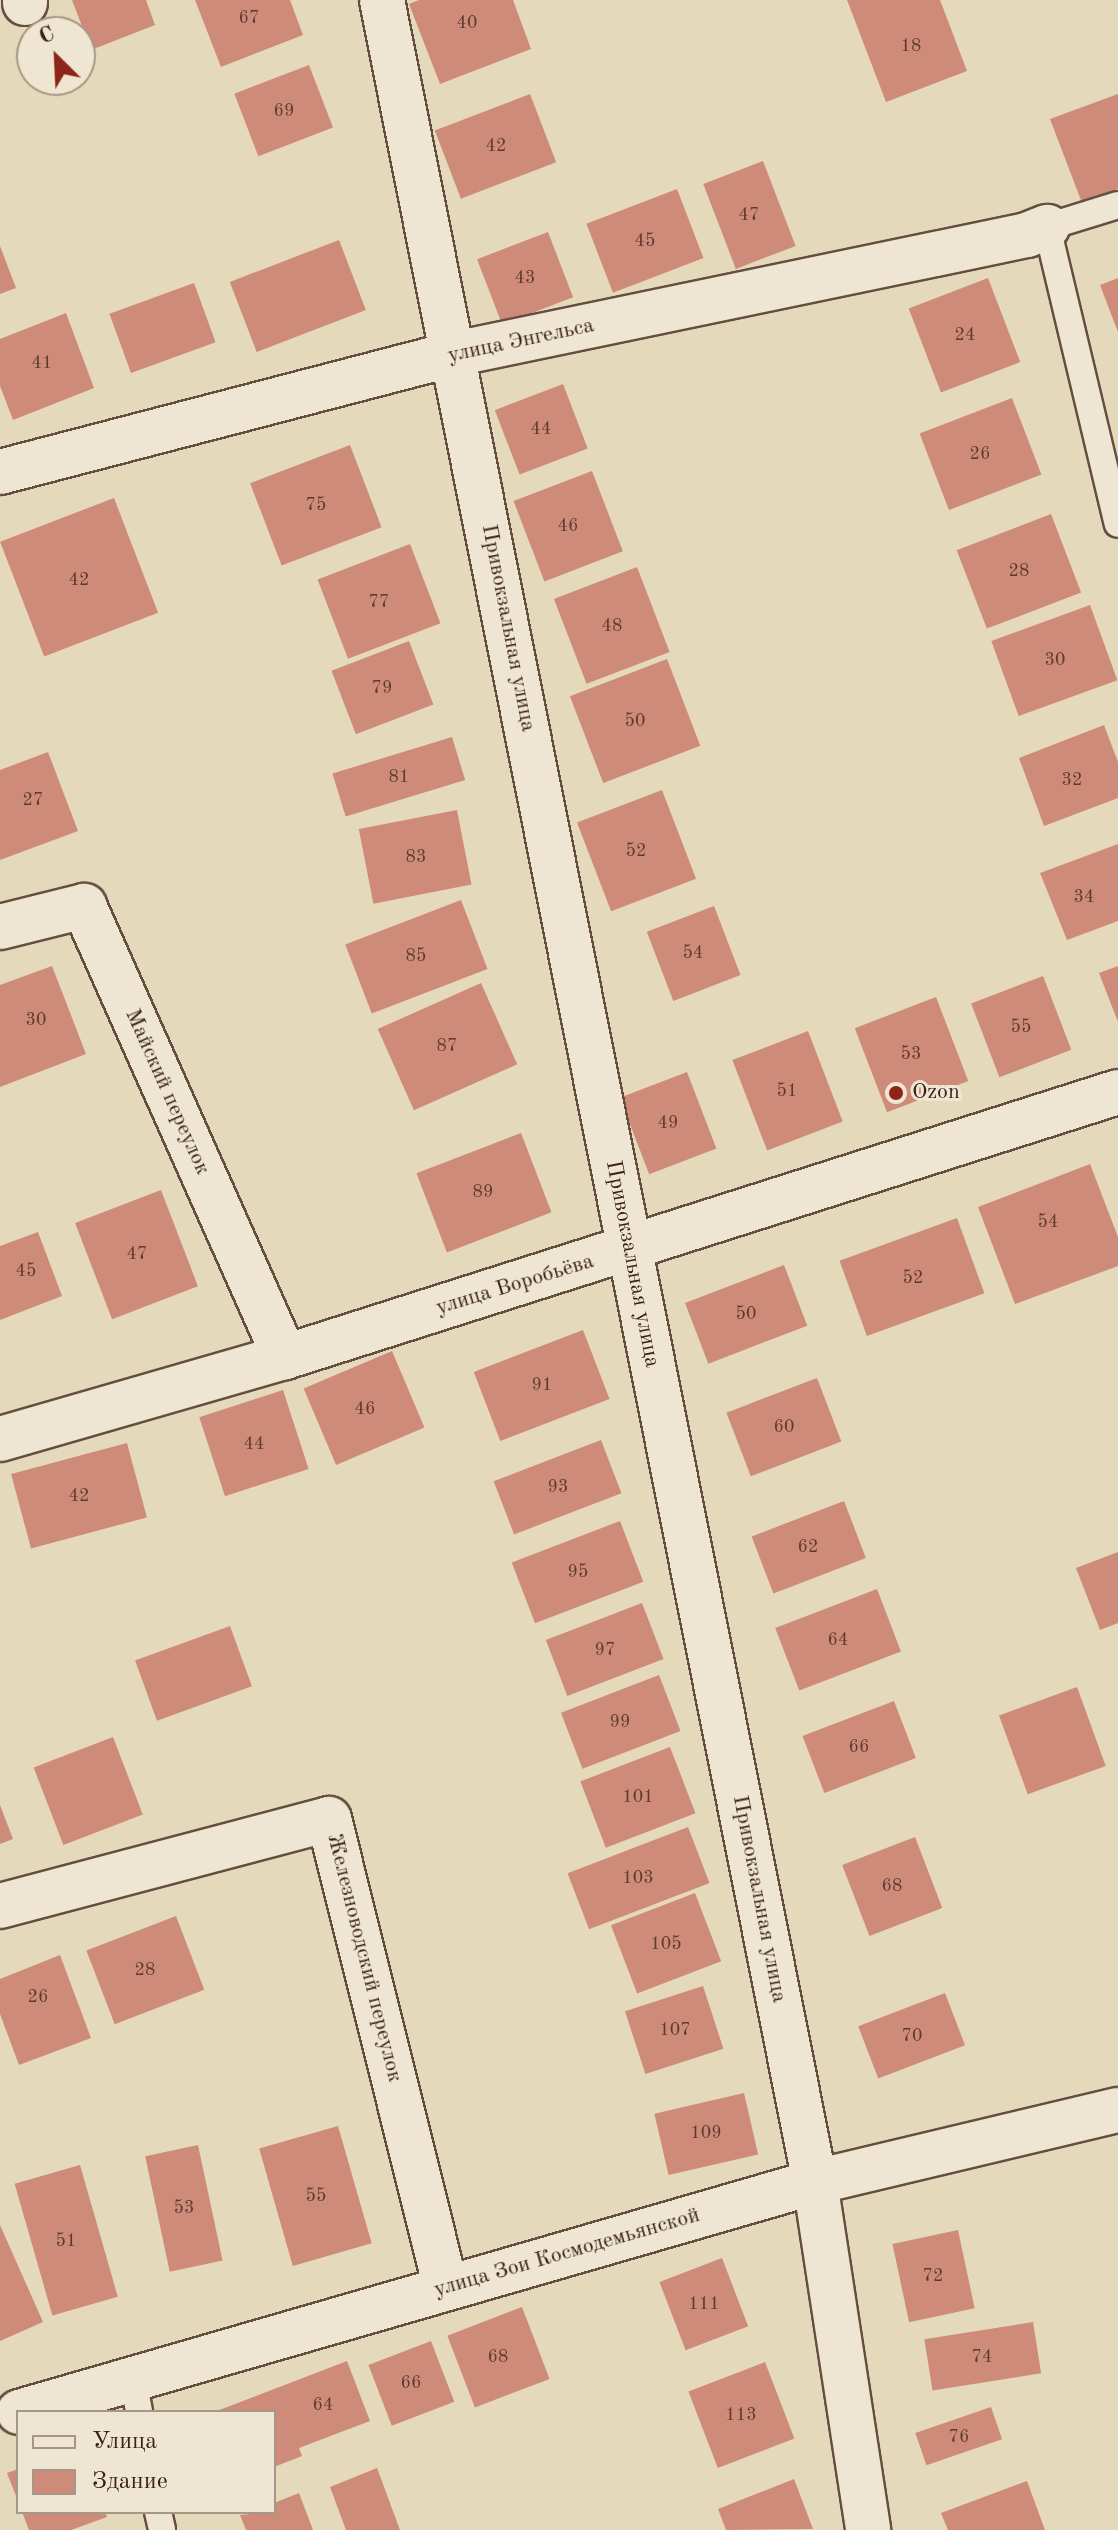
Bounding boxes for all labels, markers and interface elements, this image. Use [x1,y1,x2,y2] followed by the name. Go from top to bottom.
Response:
[239,7,259,29] house number: 67
[457,12,477,34] house number: 40
[16,16,96,96] north arrow
[36,23,58,49] text: С
[901,35,921,57] house number: 18
[274,100,294,122] house number: 69
[486,135,506,157] house number: 42
[739,204,759,226] house number: 47
[635,230,655,252] house number: 45
[515,267,535,289] house number: 43
[445,313,597,369] street label: улица Энгельса
[955,324,975,346] house number: 24
[32,352,52,374] house number: 41
[531,418,551,440] house number: 44
[970,443,990,465] house number: 26
[306,494,326,516] house number: 75
[558,515,578,537] house number: 46
[475,522,541,734] street label: Привокзальная улица
[1009,560,1029,582] house number: 28
[69,569,89,591] house number: 42
[369,591,389,613] house number: 77
[602,615,622,637] house number: 48
[1045,649,1065,671] house number: 30
[372,677,392,699] house number: 79
[625,710,645,732] house number: 50
[389,766,409,788] house number: 81
[1062,769,1082,791] house number: 32
[23,789,43,811] house number: 27
[626,840,646,862] house number: 52
[406,846,426,868] house number: 83
[1074,886,1094,908] house number: 34
[683,942,703,964] house number: 54
[406,945,426,967] house number: 85
[119,1005,215,1179] street label: Майский переулок
[26,1009,46,1031] house number: 30
[1011,1016,1031,1038] house number: 55
[437,1035,457,1057] house number: 87
[901,1043,921,1065] house number: 53
[777,1080,797,1102] house number: 51
[912,1080,960,1106] place label: Ozon
[887,1084,905,1102] marker: Ozon
[658,1112,678,1134] house number: 49
[599,1158,665,1370] street label: Привокзальная улица
[473,1181,493,1203] house number: 89
[1038,1211,1058,1233] house number: 54
[127,1243,147,1265] house number: 47
[433,1248,597,1322] street label: улица Воробьёва
[16,1260,36,1282] house number: 45
[903,1267,923,1289] house number: 52
[736,1303,756,1325] house number: 50
[532,1374,552,1396] house number: 91
[355,1398,375,1420] house number: 46
[774,1416,794,1438] house number: 60
[244,1433,264,1455] house number: 44
[548,1476,568,1498] house number: 93
[69,1485,89,1507] house number: 42
[798,1536,818,1558] house number: 62
[568,1561,588,1583] house number: 95
[828,1629,848,1651] house number: 64
[595,1639,615,1661] house number: 97
[610,1711,630,1733] house number: 99
[849,1736,869,1758] house number: 66
[622,1786,654,1808] house number: 101
[726,1793,792,2005] street label: Привокзальная улица
[320,1831,408,2085] street label: Железноводский переулок
[622,1867,654,1889] house number: 103
[882,1875,902,1897] house number: 68
[650,1933,682,1955] house number: 105
[135,1959,155,1981] house number: 28
[28,1986,48,2008] house number: 26
[659,2019,691,2041] house number: 107
[902,2025,922,2047] house number: 70
[690,2122,722,2144] house number: 109
[306,2185,326,2207] house number: 55
[174,2197,194,2219] house number: 53
[431,2202,703,2304] street label: улица Зои Космодемьянской
[56,2230,76,2252] house number: 51
[923,2265,943,2287] house number: 72
[688,2293,720,2315] house number: 111
[488,2346,508,2368] house number: 68
[972,2346,992,2368] house number: 74
[401,2372,421,2394] house number: 66
[313,2394,333,2416] house number: 64
[725,2404,757,2426] house number: 113
[16,2410,276,2514] legend
[949,2426,969,2448] house number: 76
[92,2430,157,2454] text: Улица
[92,2470,168,2494] text: Здание

